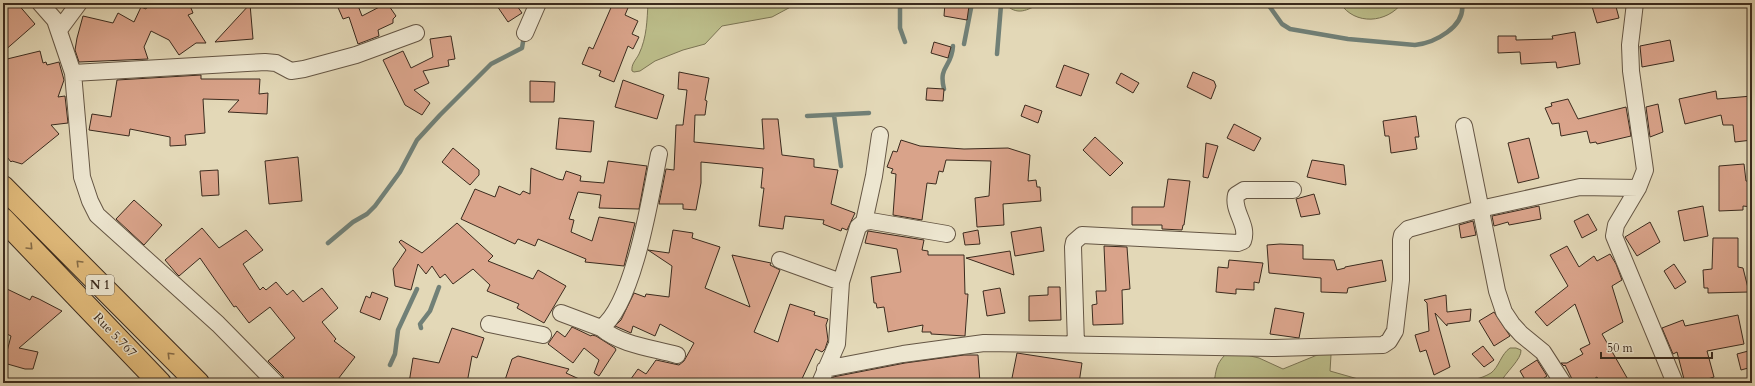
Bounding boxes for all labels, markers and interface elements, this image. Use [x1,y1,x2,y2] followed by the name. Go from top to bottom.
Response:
[25,242,33,250] one-way arrow
[76,260,84,268] one-way arrow
[86,275,114,295] road number: N 1
[89,309,141,361] street label: Rue 5.767
[1601,334,1712,360] scale bar
[1607,340,1634,356] text: 50 m
[167,352,175,360] one-way arrow

